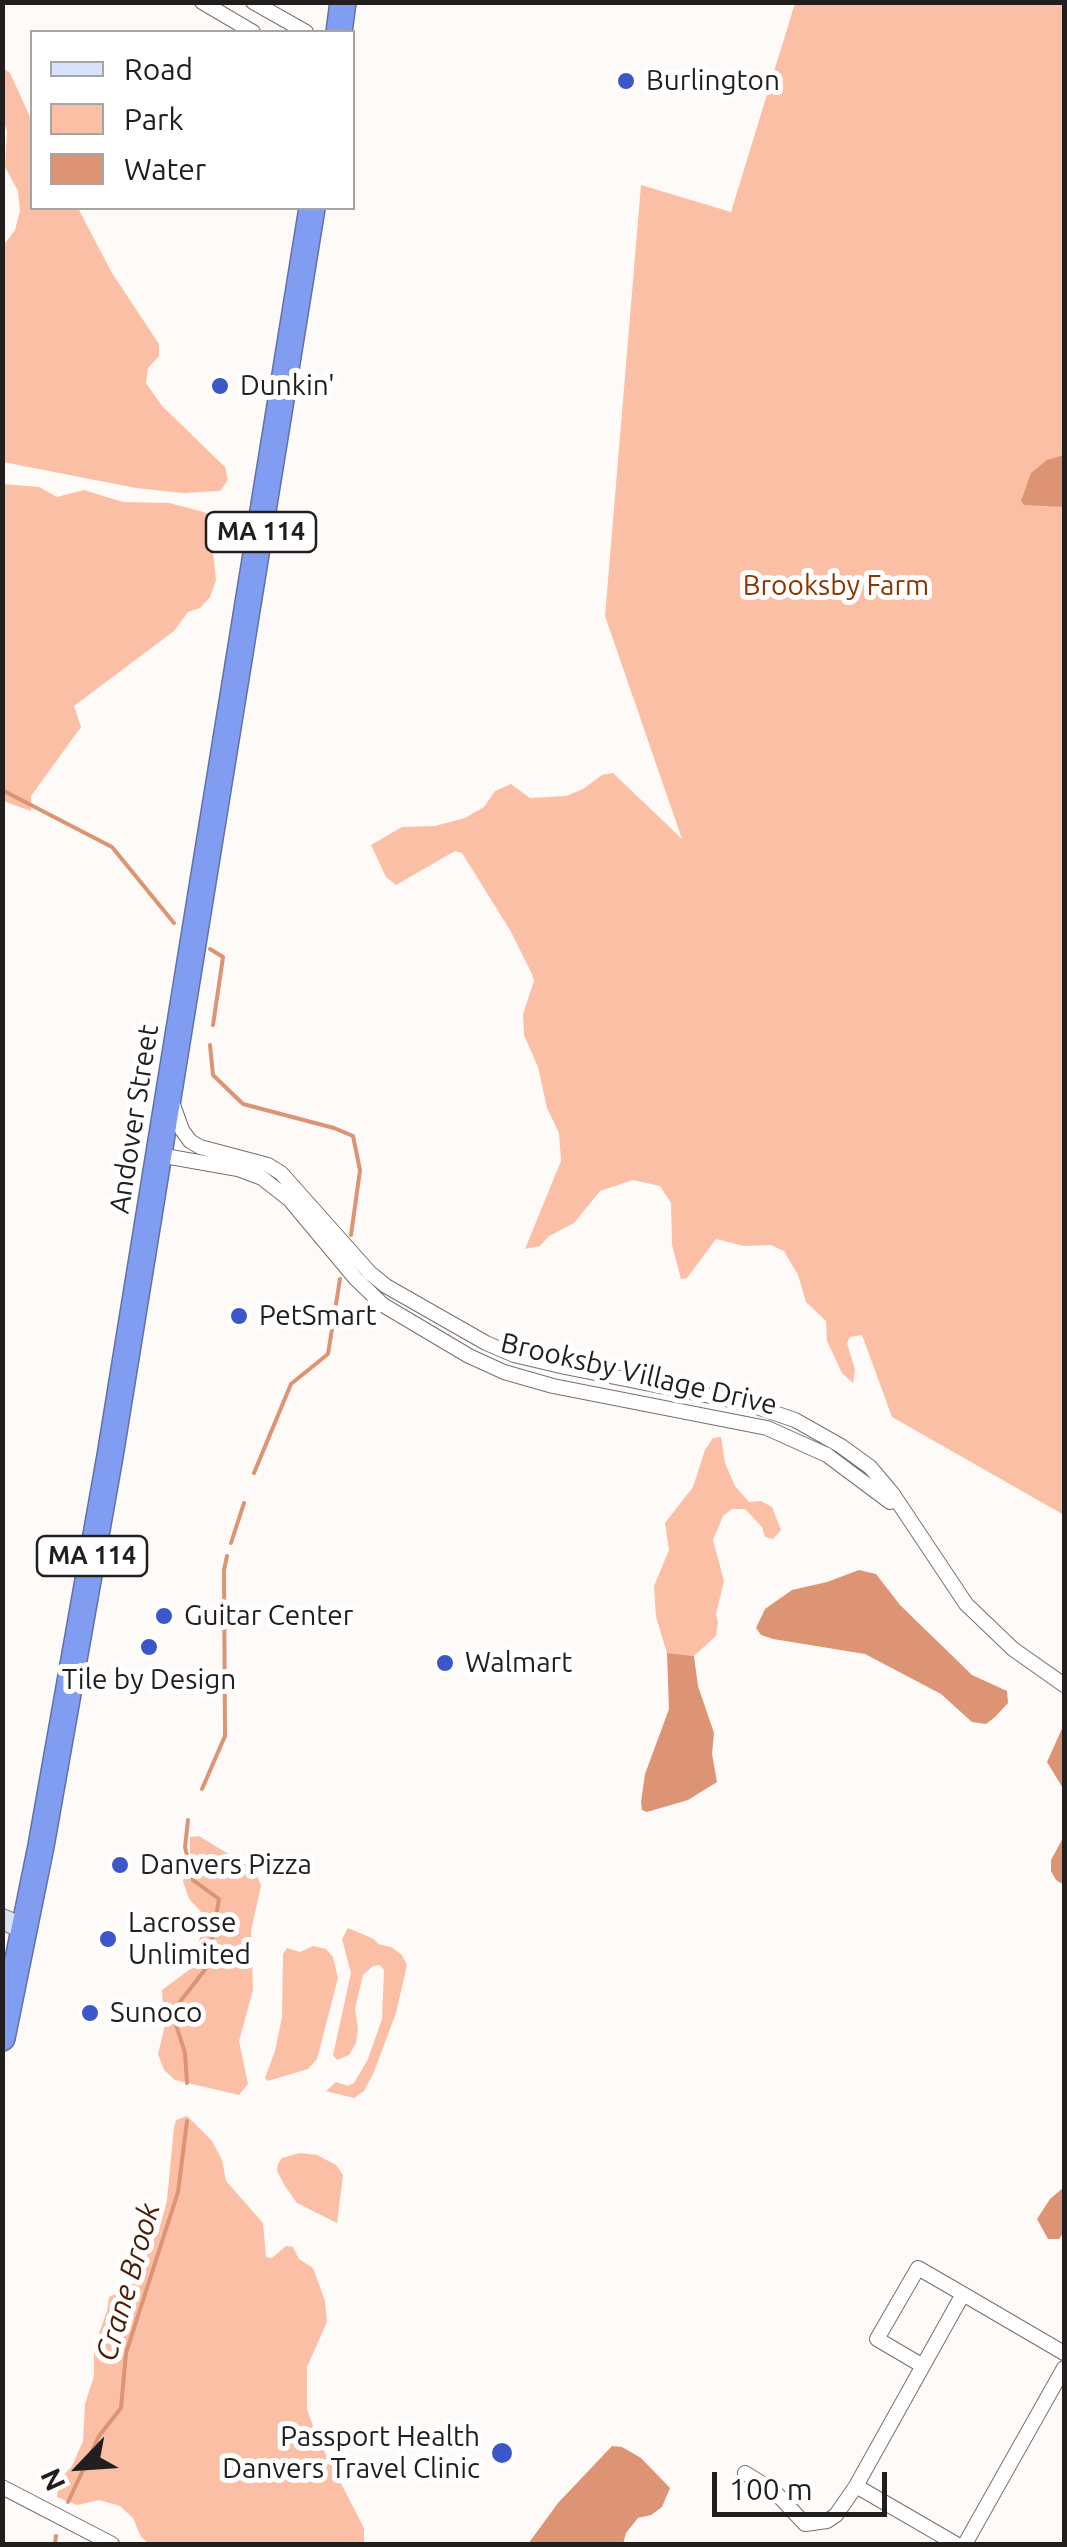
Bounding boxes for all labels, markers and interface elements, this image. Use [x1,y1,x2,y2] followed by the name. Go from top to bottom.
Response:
[30,30,355,210] legend
[124,52,193,86] text: Road
[646,64,780,98] place label: Burlington
[615,70,637,92] marker: Burlington
[124,102,184,136] text: Park
[124,152,206,186] text: Water
[240,369,335,403] place label: Dunkin'
[209,375,231,397] marker: Dunkin'
[206,512,316,552] road number: MA 114
[743,569,929,603] park label: Brooksby Farm
[102,1022,166,1216] street label: Andover Street
[259,1299,376,1333] place label: PetSmart
[228,1305,250,1327] marker: PetSmart
[498,1326,780,1422] street label: Brooksby Village Drive
[37,1536,147,1576] road number: MA 114
[184,1599,353,1633] place label: Guitar Center
[153,1605,175,1627] marker: Guitar Center
[138,1636,160,1658] marker: Tile by Design
[465,1646,572,1680] place label: Walmart
[434,1652,456,1674] marker: Walmart
[62,1663,236,1697] place label: Tile by Design
[140,1848,312,1882] place label: Danvers Pizza
[109,1854,131,1876] marker: Danvers Pizza
[128,1906,251,1972] place label: Lacrosse Unlimited
[97,1928,119,1950] marker: Lacrosse Unlimited
[110,1996,202,2030] place label: Sunoco
[79,2002,101,2024] marker: Sunoco
[88,2199,168,2365] water label: Crane Brook
[30,2417,130,2517] north arrow
[222,2420,480,2486] place label: Passport Health Danvers Travel Clinic
[489,2440,515,2466] marker: Passport Health Danvers Travel Clinic
[717,2452,892,2514] scale bar
[34,2464,71,2496] text: N
[729,2472,813,2506] text: 100 m

